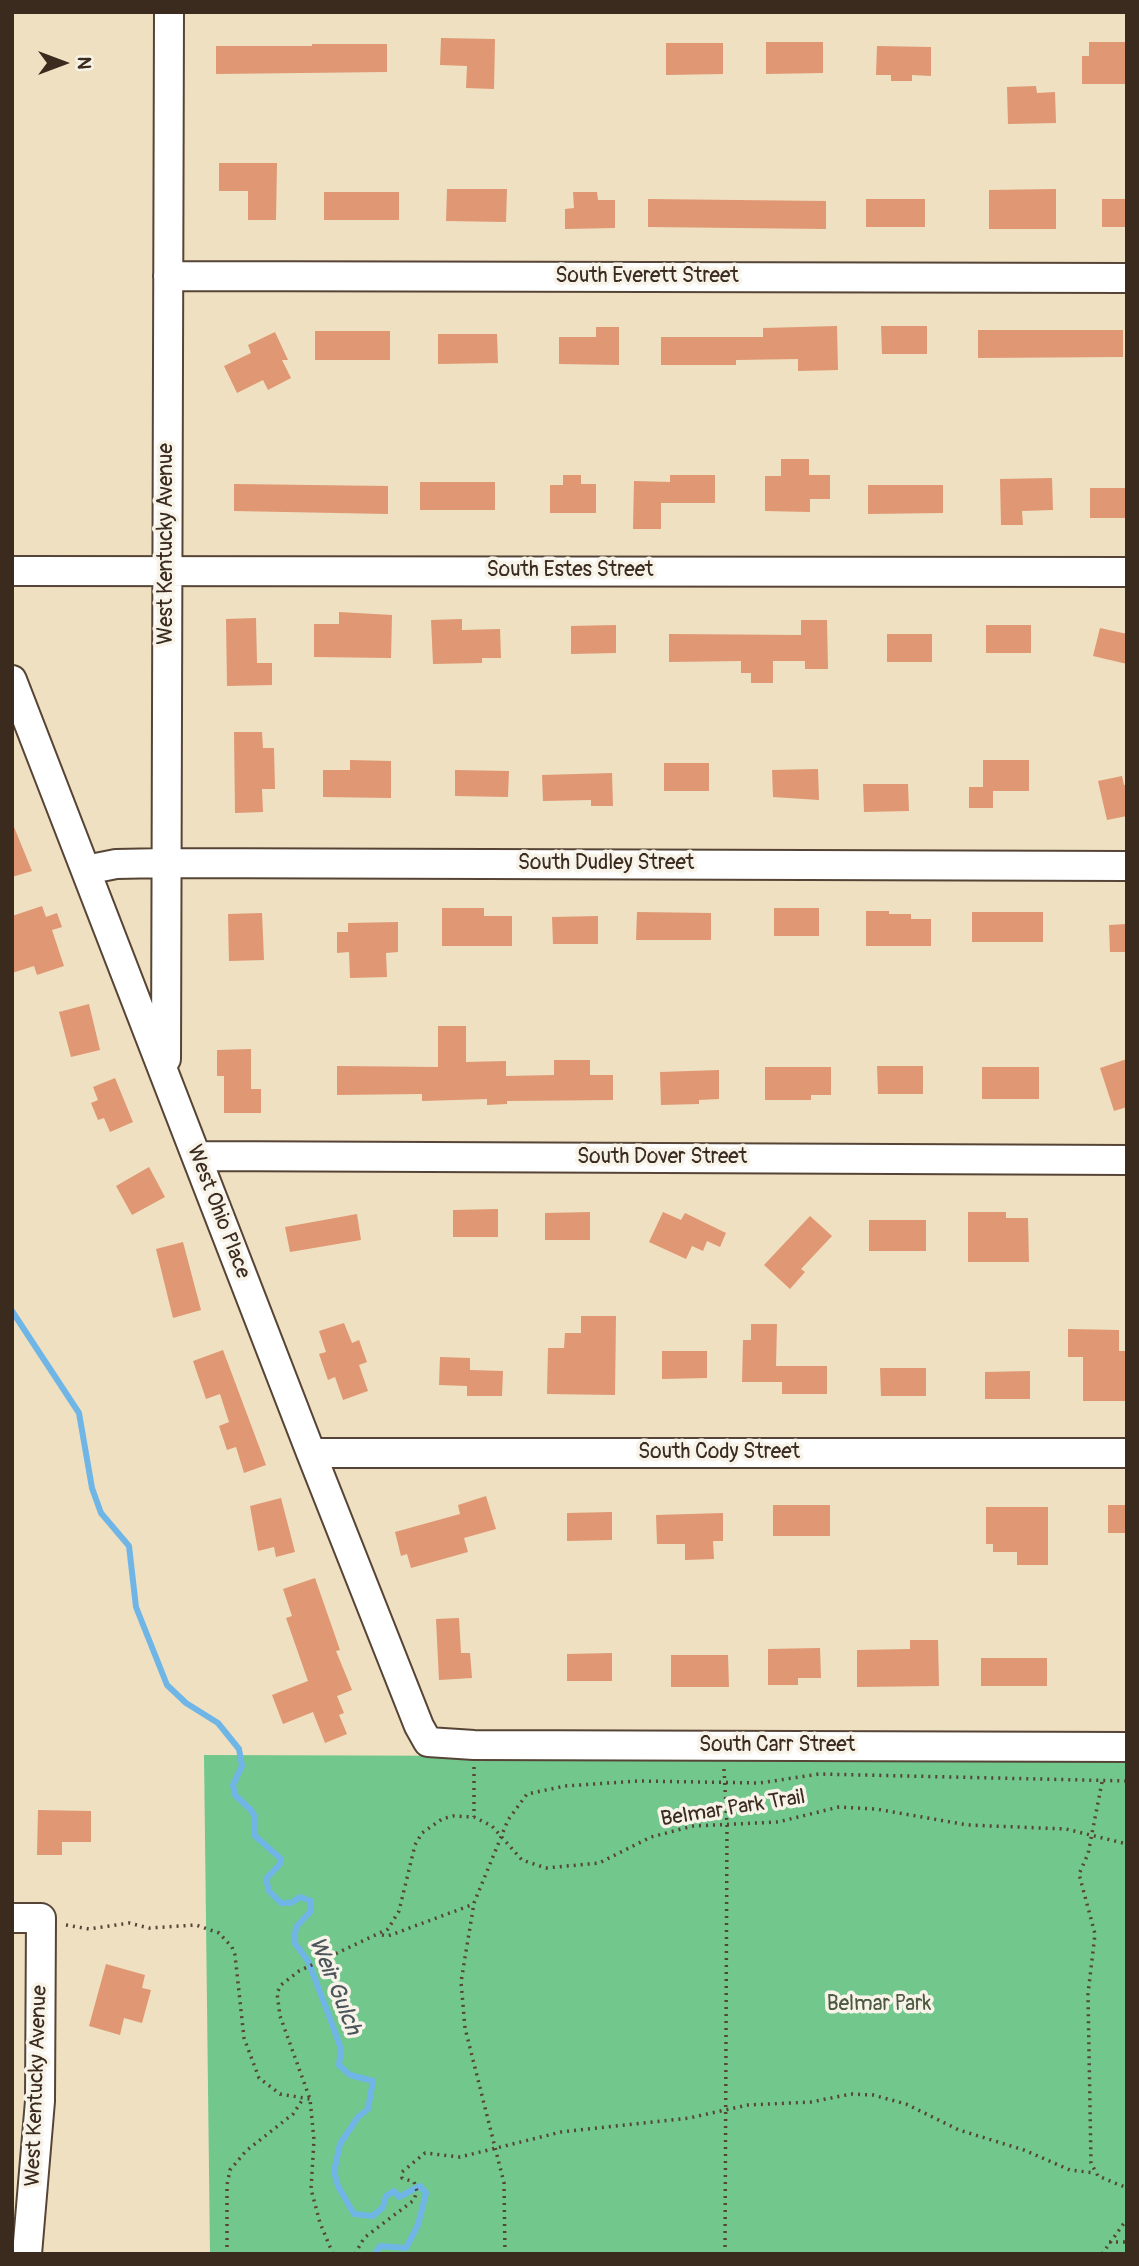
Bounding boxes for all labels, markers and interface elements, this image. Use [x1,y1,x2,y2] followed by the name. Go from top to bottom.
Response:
[28,28,98,98] north arrow
[72,57,96,69] text: N
[555,264,739,290] street label: South Everett Street
[154,443,180,645] street label: West Kentucky Avenue
[487,558,653,584] street label: South Estes Street
[518,851,694,877] street label: South Dudley Street
[181,1142,255,1282] street label: West Ohio Place
[577,1145,747,1171] street label: South Dover Street
[638,1440,800,1466] street label: South Cody Street
[699,1733,855,1759] street label: South Carr Street
[659,1785,807,1833] street label: Belmar Park Trail
[302,1933,366,2039] water label: Weir Gulch
[21,1985,53,2187] street label: West Kentucky Avenue
[827,1992,931,2018] park label: Belmar Park

